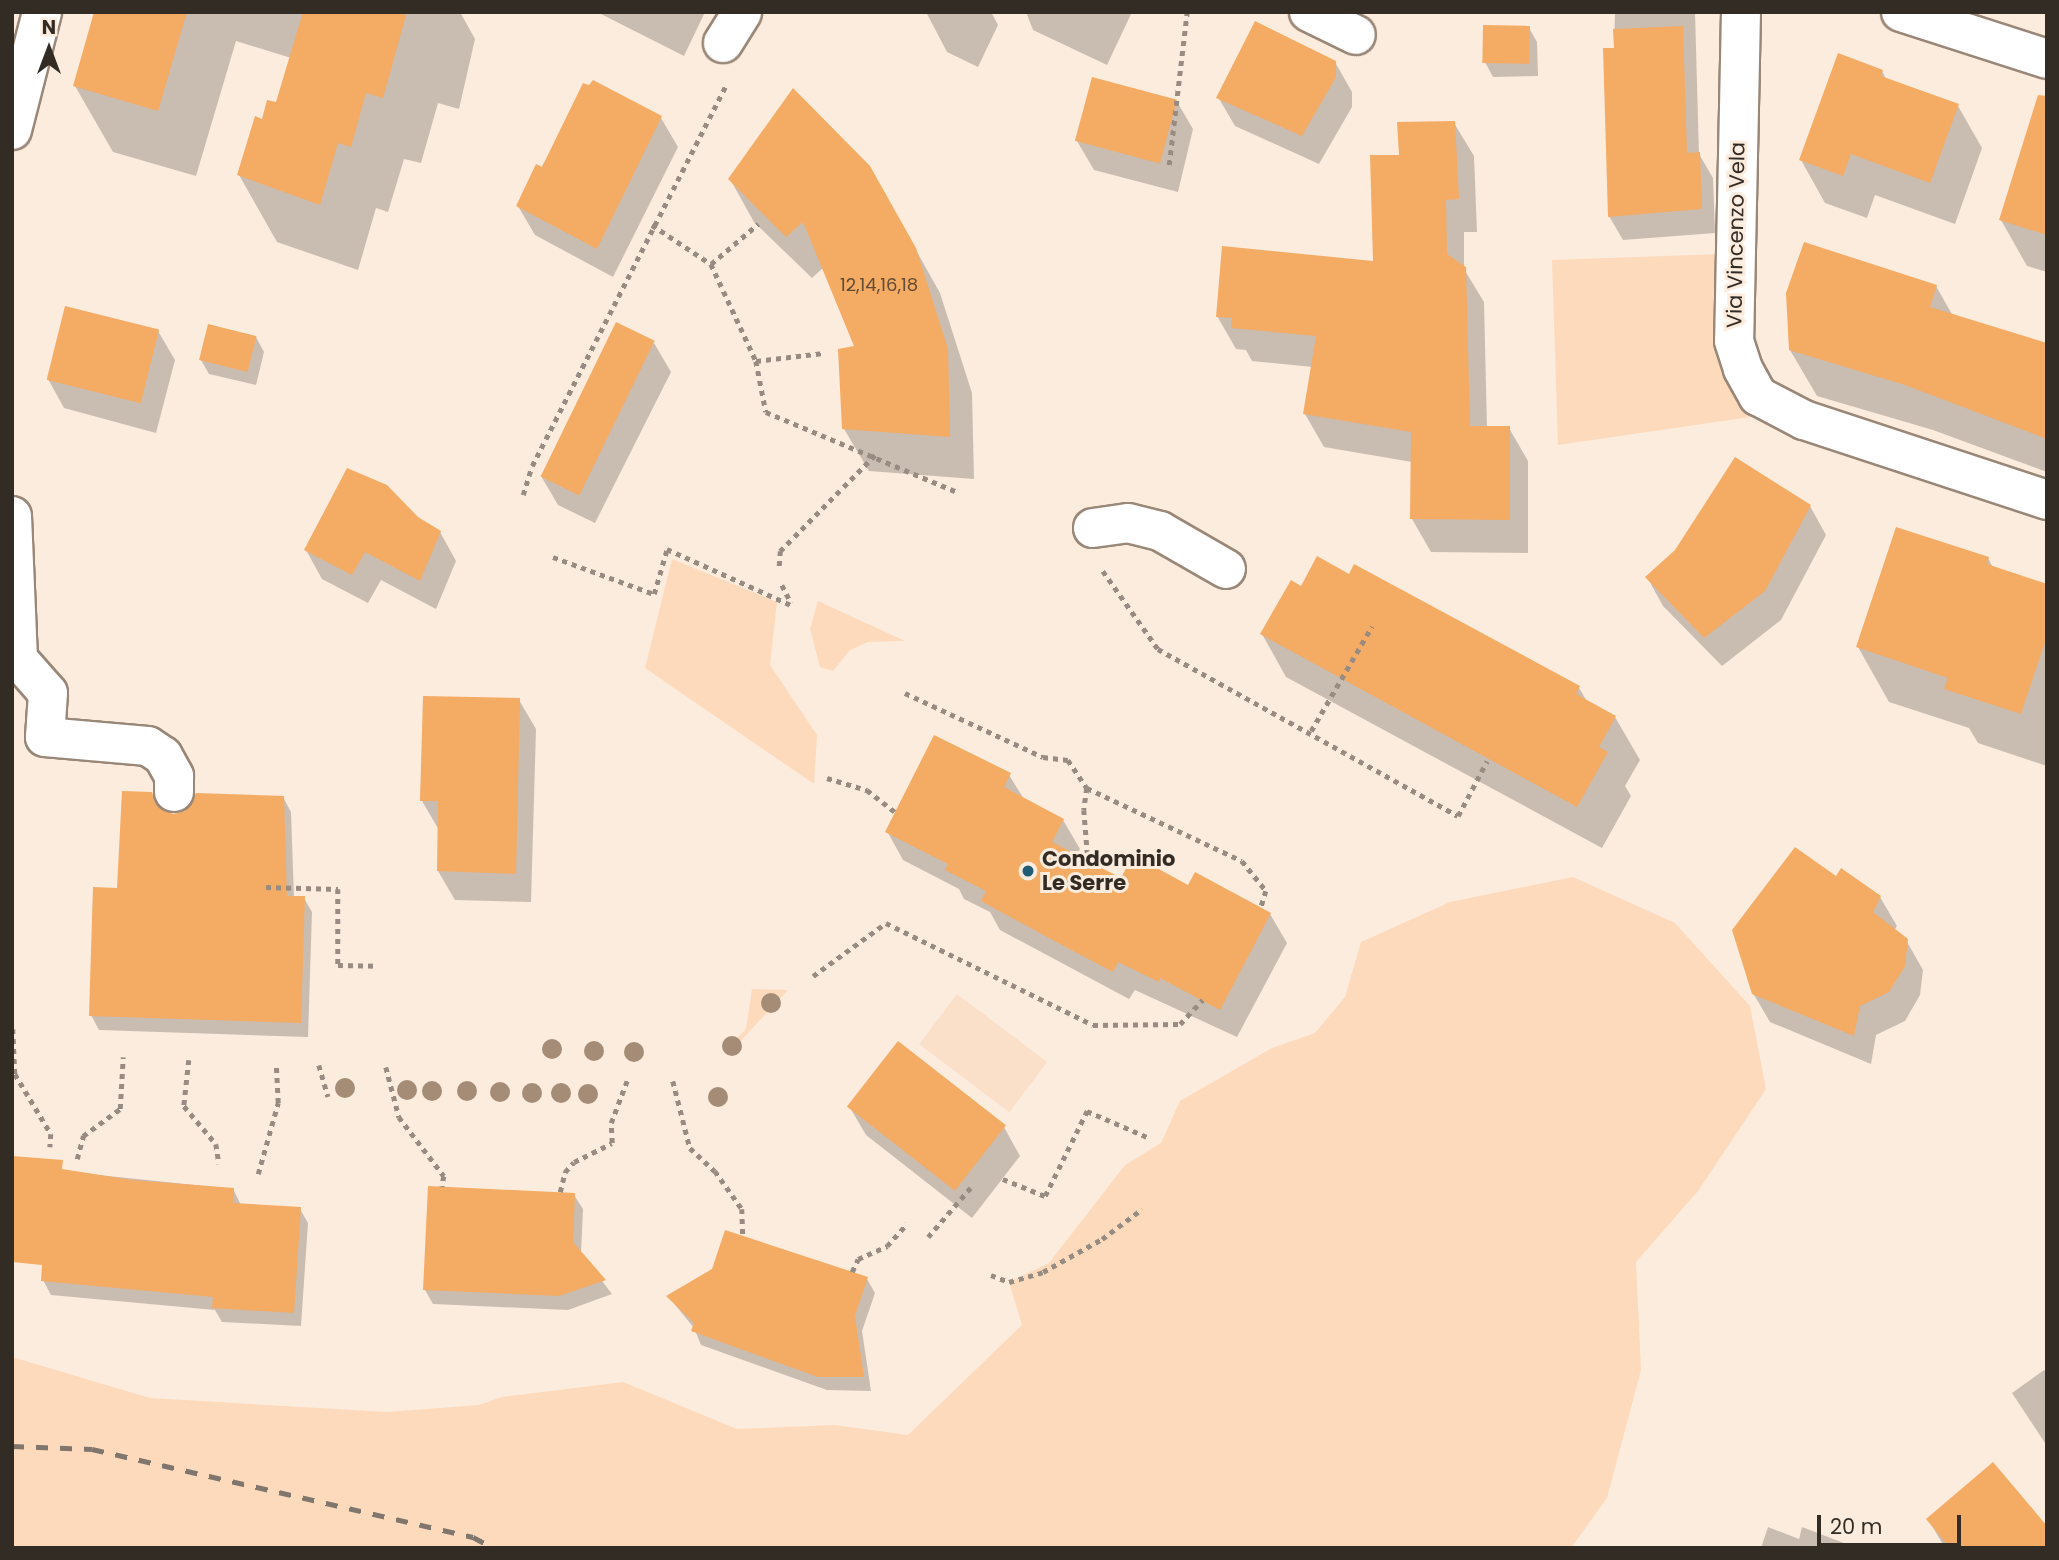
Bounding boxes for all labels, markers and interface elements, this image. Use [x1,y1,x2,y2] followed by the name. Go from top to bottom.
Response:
[14,14,84,84] north arrow
[42,14,56,41] text: N
[1722,142,1750,328] street label: Via Vincenzo Vela
[840,274,918,296] house number: 12,14,16,18
[1042,846,1175,896] place label: Condominio Le Serre
[1020,863,1036,879] marker: Condominio Le Serre
[1821,1500,1965,1544] scale bar
[1830,1512,1883,1541] text: 20 m

